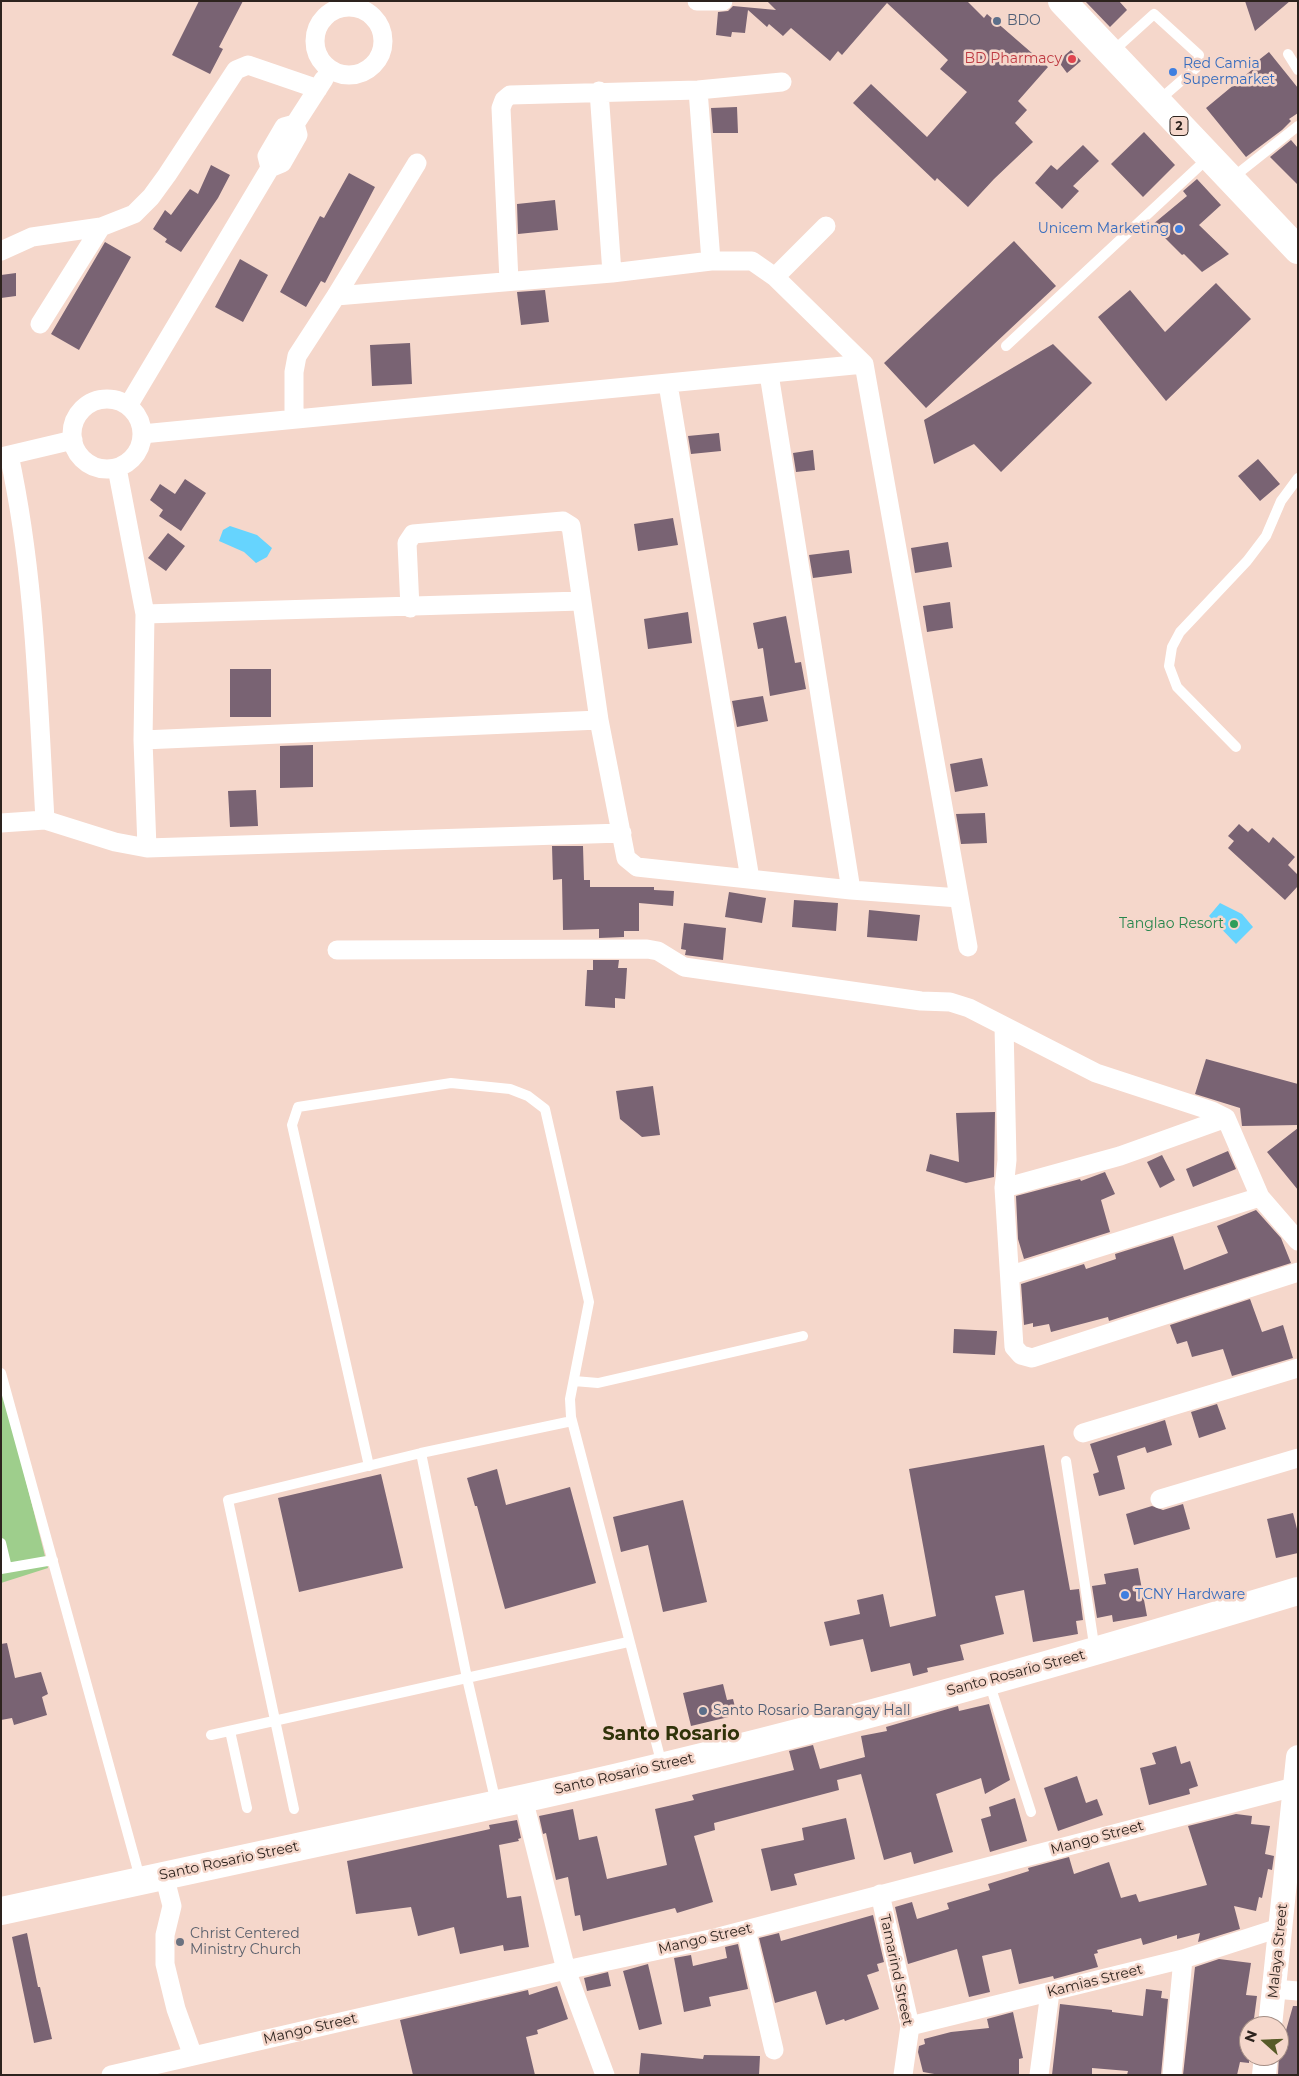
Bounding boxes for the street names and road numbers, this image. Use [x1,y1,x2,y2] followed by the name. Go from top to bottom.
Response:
[1170,116,1188,136] road number: 2
[945,1646,1087,1700] street label: Santo Rosario Street
[553,1750,695,1798] street label: Santo Rosario Street
[1049,1818,1145,1858] street label: Mango Street
[158,1838,300,1884] street label: Santo Rosario Street
[1265,1903,1291,1999] street label: Malaya Street
[876,1913,916,2027] street label: Tamarind Street
[657,1920,753,1958] street label: Mango Street
[1046,1961,1144,2001] street label: Kamias Street
[262,2010,358,2048] street label: Mango Street

